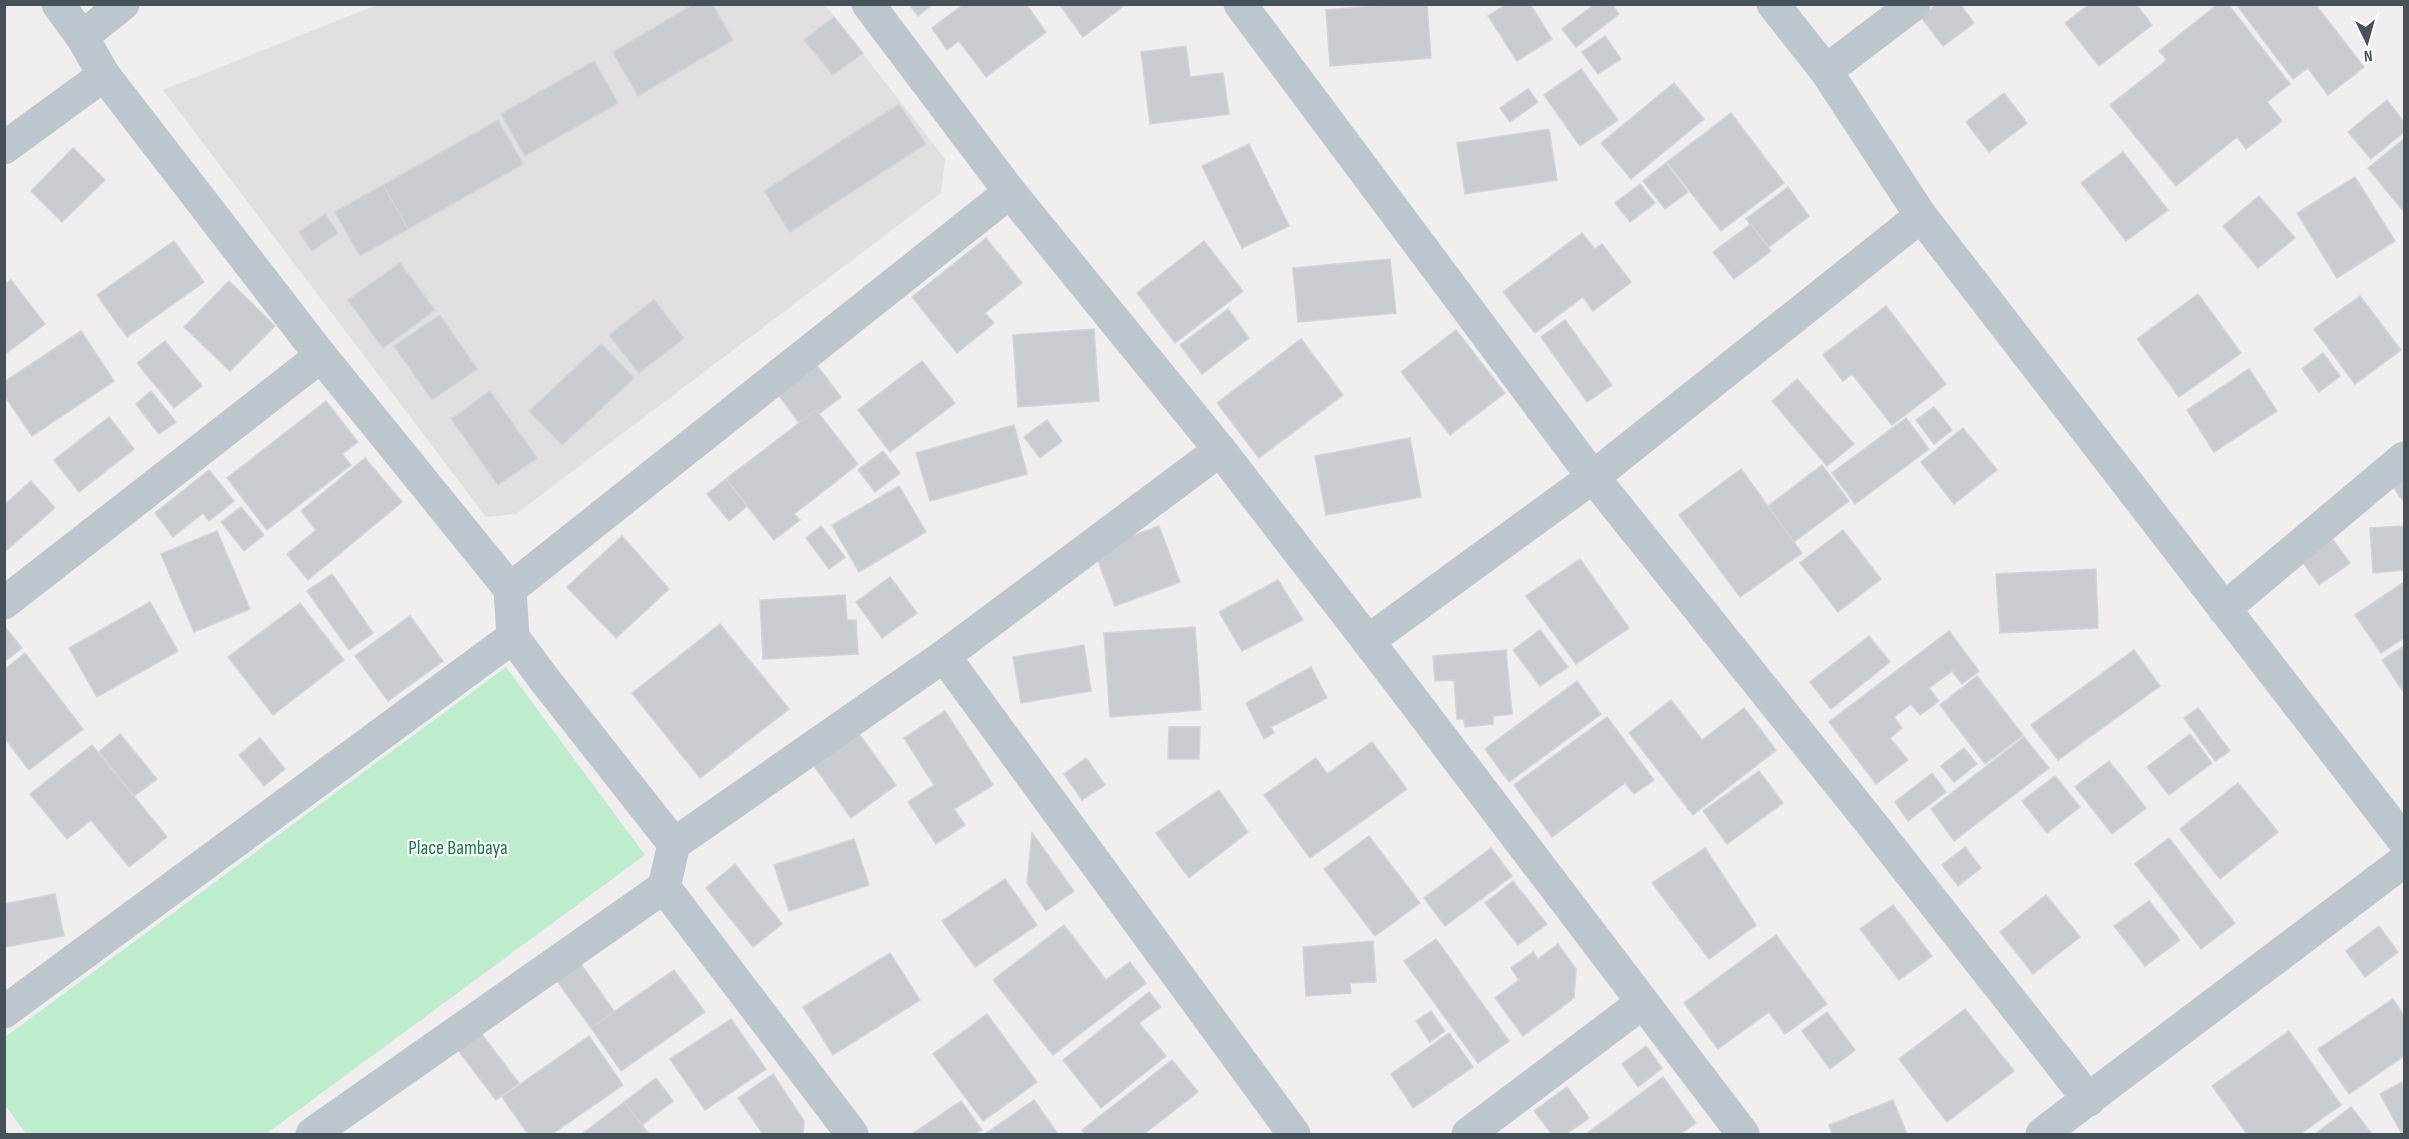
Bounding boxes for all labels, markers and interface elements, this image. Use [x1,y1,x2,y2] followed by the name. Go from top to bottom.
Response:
[2337,12,2397,72] north arrow
[2363,46,2373,65] text: N
[408,836,508,860] park label: Place Bambaya

